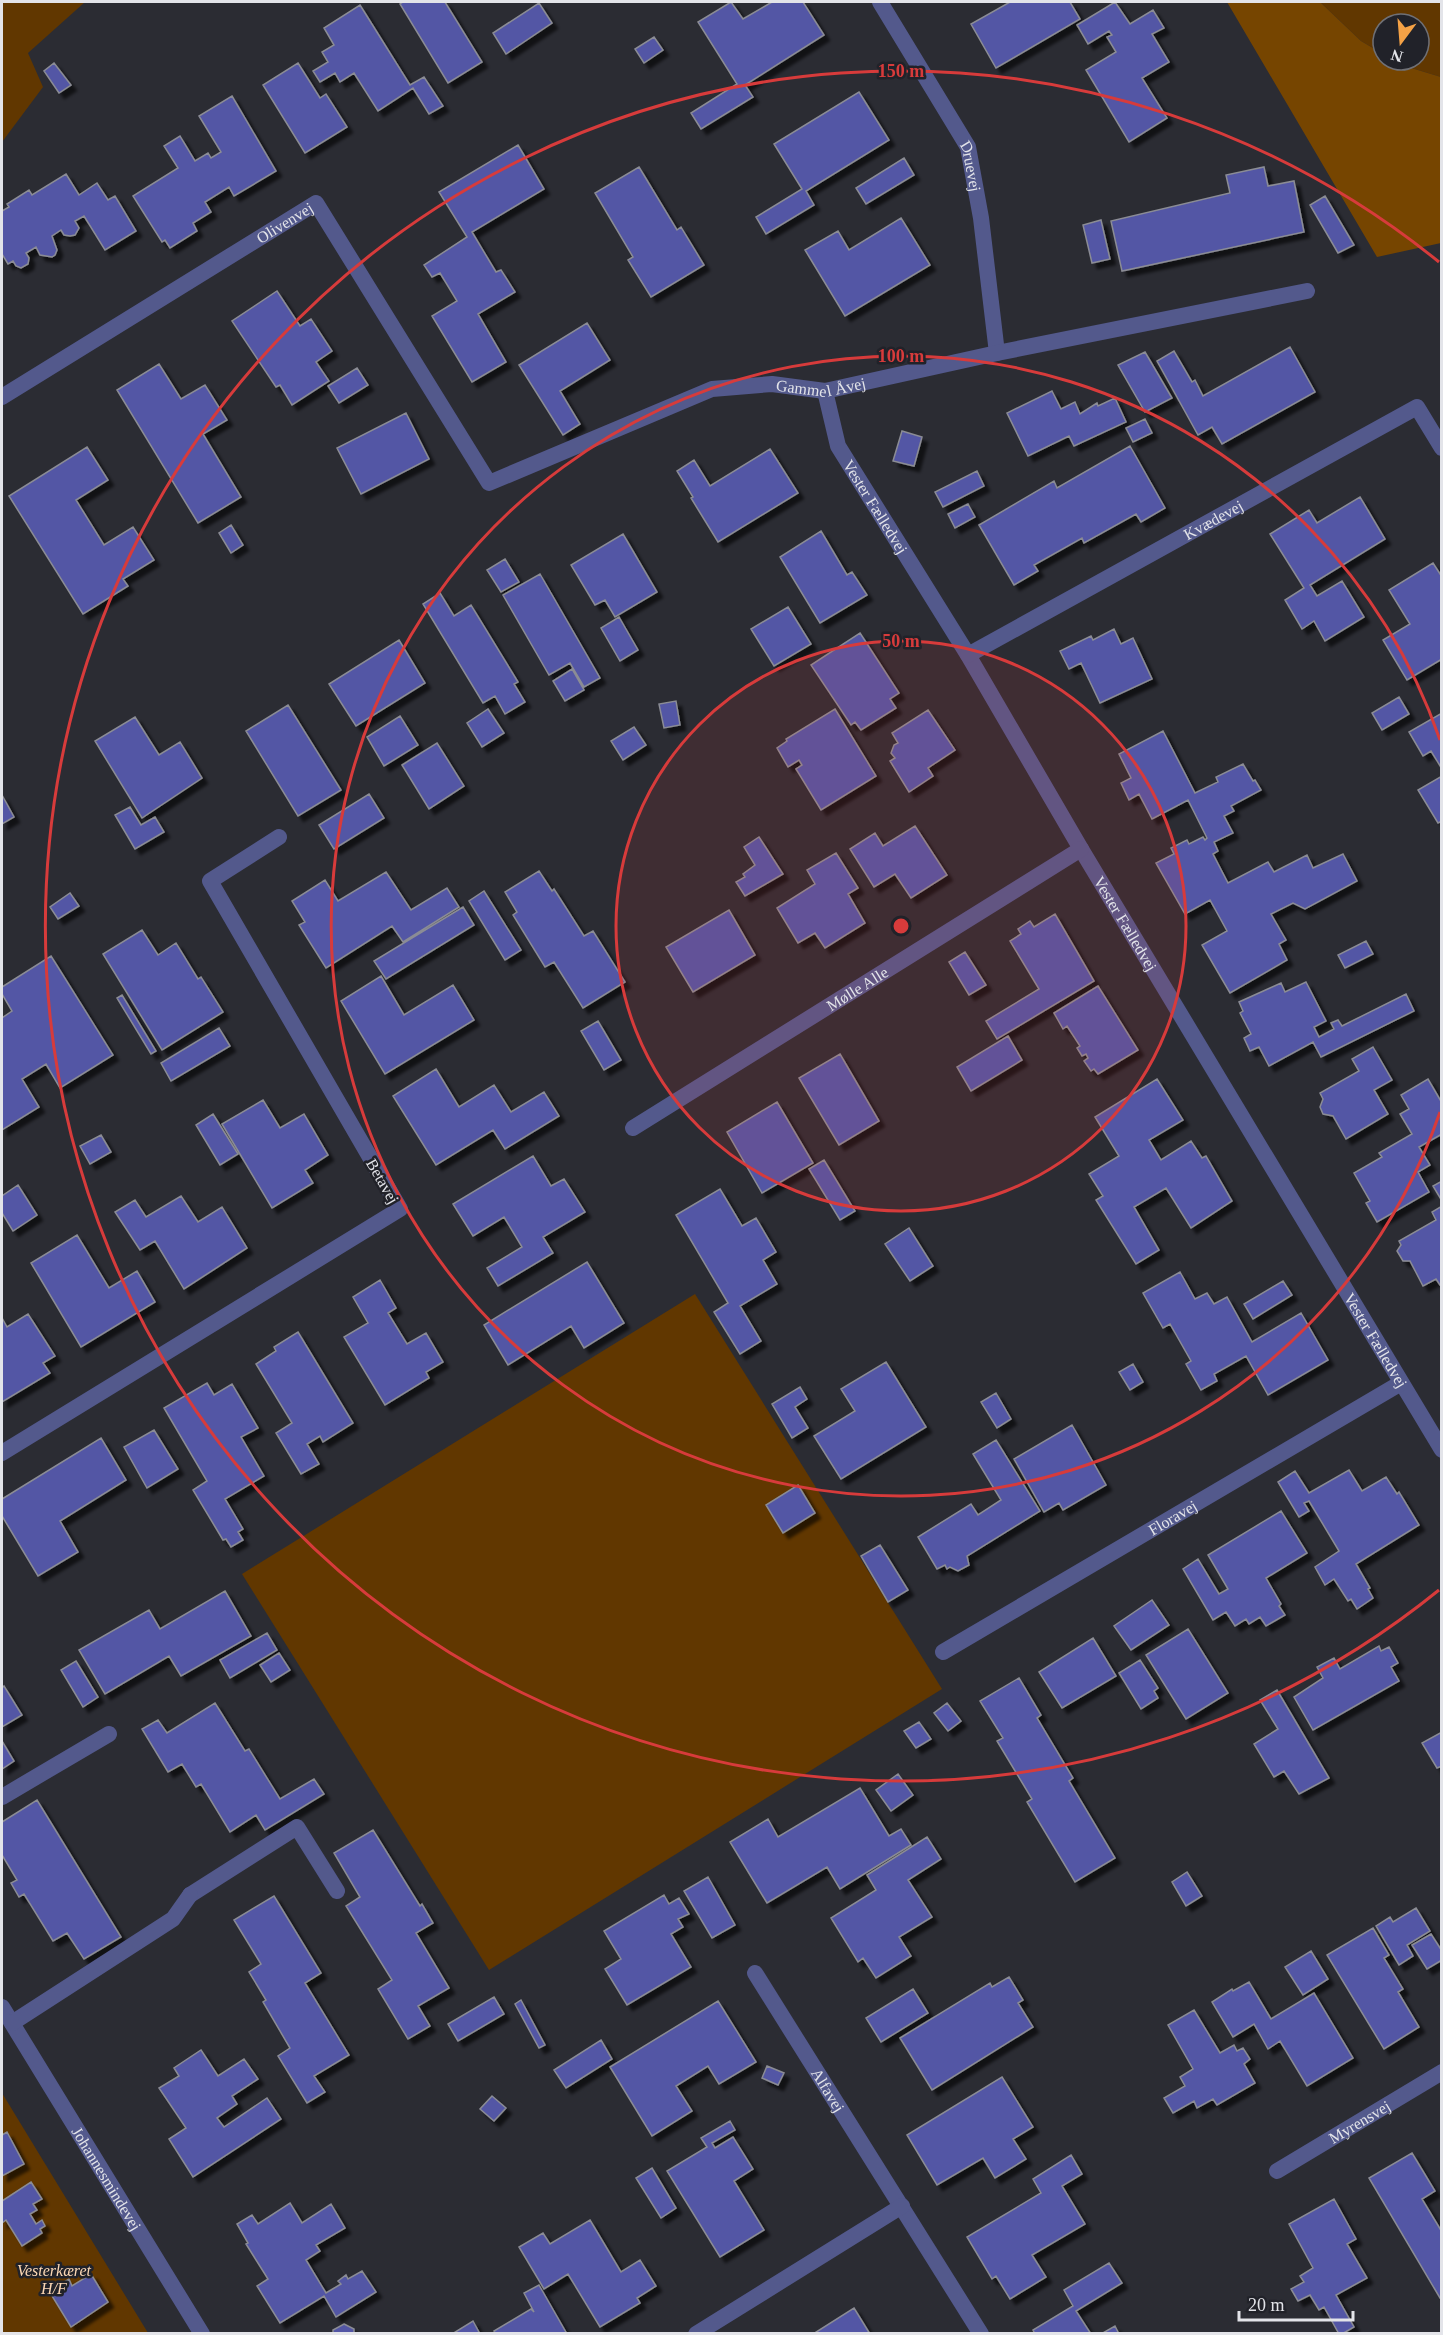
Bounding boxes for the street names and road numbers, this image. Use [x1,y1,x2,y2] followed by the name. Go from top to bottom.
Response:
[957,137,984,193] street label: Druevej
[253,199,317,247] street label: Olivenvej
[775,374,867,400] street label: Gammel Åvej
[840,457,911,557] street label: Vester Fælledvej
[1181,497,1246,543] street label: Kvædevej
[1090,873,1160,975] street label: Vester Fælledvej
[824,963,891,1014] street label: Mølle Alle
[362,1156,402,1207] street label: Betavej
[1341,1290,1410,1391] street label: Vester Fælledvej
[1145,1497,1200,1539] street label: Floravej
[808,2065,848,2116] street label: Alfavej
[1326,2097,1394,2147] street label: Myrensvej
[68,2124,145,2234] street label: Johannesmindevej

